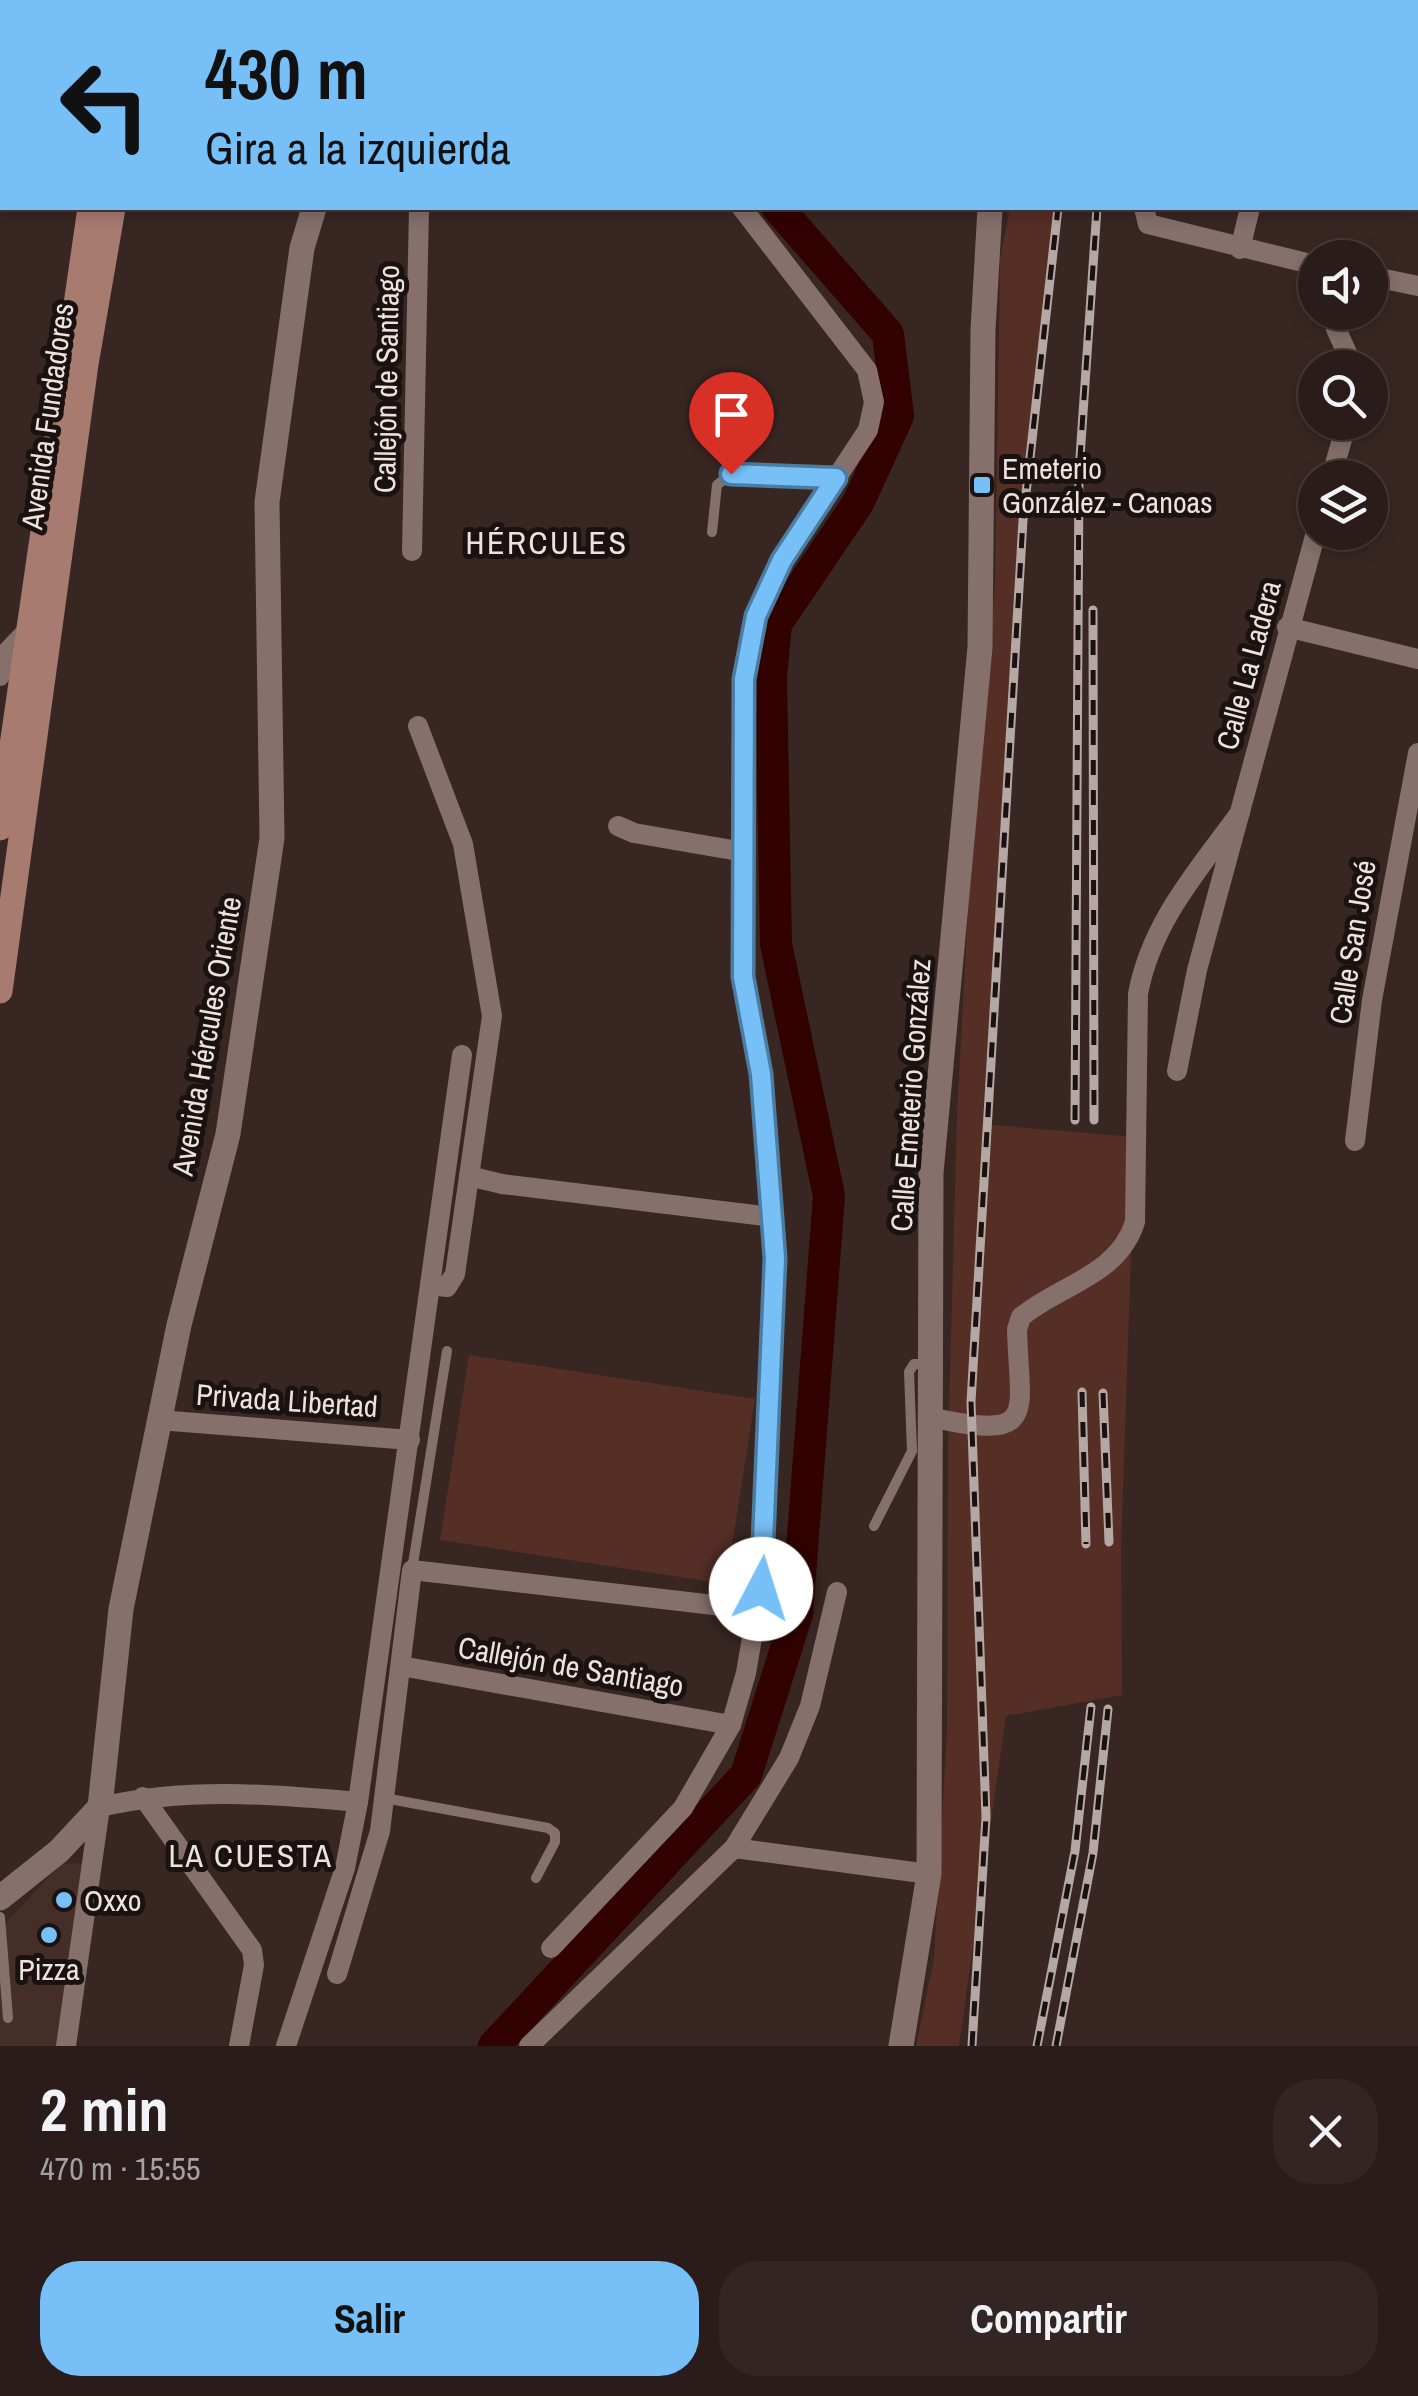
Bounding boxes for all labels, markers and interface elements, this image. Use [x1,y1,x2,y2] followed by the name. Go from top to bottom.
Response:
[205,27,368,121] text: 430 m
[40,40,170,170] icon: left
[205,117,511,178] text: Gira a la izquierda
[1298,240,1388,550] map controls
[1298,240,1388,330] button: sound
[364,264,408,494] street label: Callejón de Santiago
[11,300,83,533] street label: Avenida Fundadores
[1298,350,1388,440] button: search
[689,372,774,475] pin
[704,387,759,442] icon: arrive
[1002,448,1213,522] place label: Emeterio González - Canoas
[1298,460,1388,550] button: layers
[971,474,993,496] marker: Emeterio González - Canoas
[466,521,628,564] district label: HÉRCULES
[1206,576,1290,754] street label: Calle La Ladera
[1319,857,1385,1027] street label: Calle San José
[162,893,250,1180] street label: Avenida Hércules Oriente
[881,957,939,1233] street label: Calle Emeterio González
[195,1374,379,1426] street label: Privada Libertad
[709,1537,813,1641] position arrow
[455,1626,687,1706] street label: Callejón de Santiago
[169,1834,333,1877] district label: LA CUESTA
[84,1880,141,1920] place label: Oxxo
[53,1889,75,1911] marker: Oxxo
[38,1924,60,1946] marker: Pizza
[18,1949,80,1989] place label: Pizza
[40,2069,169,2150] text: 2 min
[1273,2079,1378,2184] button: close
[40,2147,200,2190] text: 470 m · 15:55
[40,2261,699,2376] button: Salir
[719,2261,1378,2376] button: Compartir

